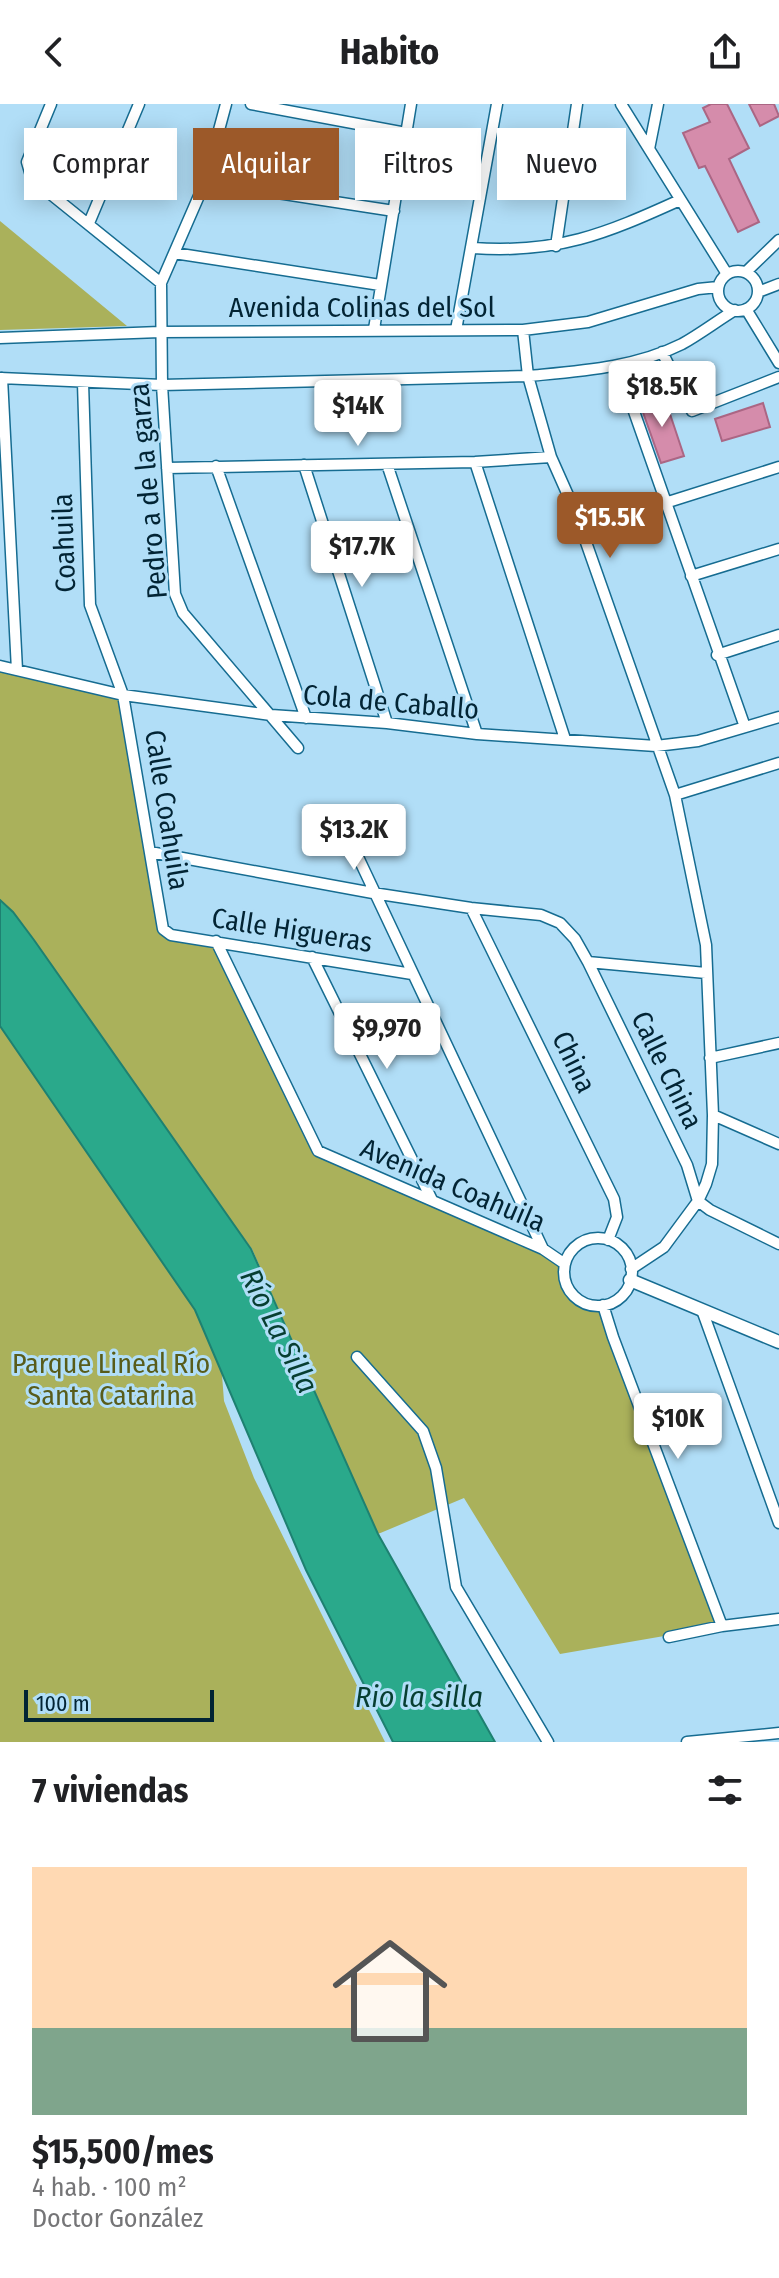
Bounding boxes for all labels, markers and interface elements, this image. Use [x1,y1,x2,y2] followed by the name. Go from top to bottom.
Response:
[32,30,76,74] icon: back
[340,30,439,74] text: Habito
[703,30,747,74] icon: share
[24,128,177,200] chip: Comprar
[193,128,339,200] chip: Alquilar
[355,128,481,200] chip: Filtros
[497,128,626,200] chip: Nuevo
[229,291,495,324] street label: Avenida Colinas del Sol
[597,361,727,429] pin: $18.5K
[627,371,697,402] text: $18.5K
[311,380,405,448] pin: $14K
[122,382,174,600] street label: Pedro a de la garza
[332,390,384,421] text: $14K
[545,492,675,560] pin: $15.5K
[46,493,82,593] street label: Coahuila
[575,502,645,533] text: $15.5K
[297,521,427,589] pin: $17.7K
[329,531,395,562] text: $17.7K
[302,678,480,726] street label: Cola de Caballo
[138,728,196,892] street label: Calle Coahuila
[289,804,419,872] pin: $13.2K
[320,814,388,845] text: $13.2K
[209,901,375,959] street label: Calle Higueras
[322,1003,452,1071] pin: $9,970
[624,1006,710,1134] street label: Calle China
[352,1013,422,1044] text: $9,970
[545,1026,603,1098] street label: China
[356,1131,550,1239] street label: Avenida Coahuila
[232,1263,326,1399] water label: Río La Silla
[12,1347,210,1412] park label: Parque Lineal Río Santa Catarina
[631,1393,725,1461] pin: $10K
[652,1403,704,1434] text: $10K
[355,1679,483,1715] water label: Rio la silla
[24,1686,214,1722] scale bar
[36,1690,90,1717] text: 100 m
[703,1768,747,1812] icon: filters
[32,1770,188,1811] text: 7 viviendas
[318,1919,462,2063] icon: home
[32,2131,214,2172] text: $15,500/mes
[32,2172,187,2203] text: 4 hab. · 100 m²
[32,2203,203,2234] text: Doctor González

